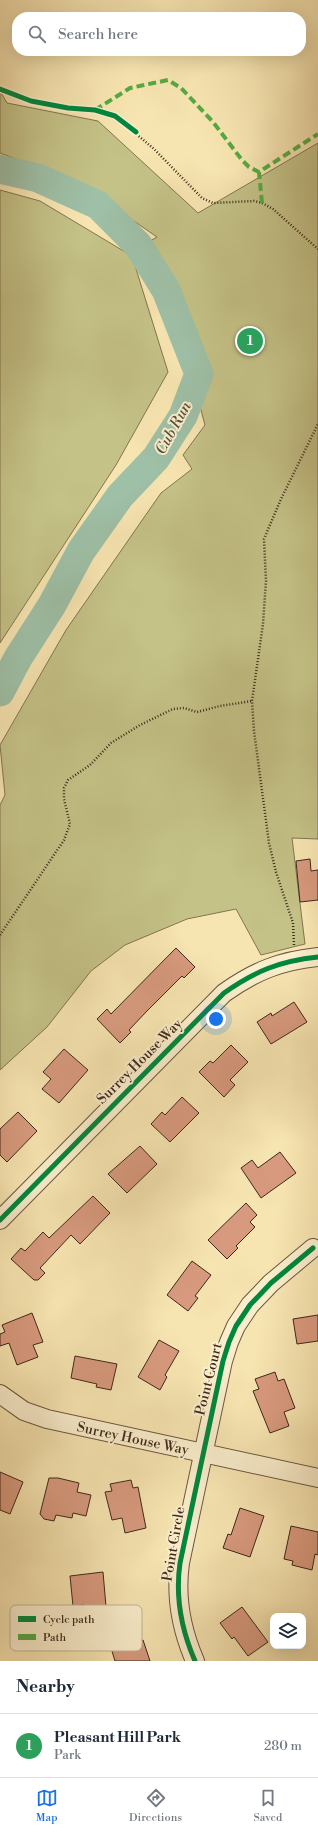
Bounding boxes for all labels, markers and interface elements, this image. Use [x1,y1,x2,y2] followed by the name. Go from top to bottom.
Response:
[12,12,306,56] search box
[26,23,48,45] icon: search
[58,25,138,44] text: Search here
[237,326,263,356] pin: 1
[151,398,196,458] water label: Cub Run
[206,1009,226,1029] your location
[93,1015,186,1108] street label: Surrey House Way
[191,1341,227,1417] street label: Point Court
[75,1418,190,1460] street label: Surrey House Way
[159,1505,189,1583] street label: Point Circle
[10,1605,142,1651] legend
[43,1613,95,1627] text: Cycle path
[270,1613,306,1649] map controls
[270,1613,306,1649] button: layers
[43,1631,67,1645] text: Path
[16,1676,75,1698] text: Nearby
[54,1728,181,1747] text: Pleasant Hill Park
[26,1738,32,1754] text: 1
[264,1738,302,1754] text: 280 m
[54,1747,81,1763] text: Park
[36,1787,58,1825] tab: Map
[129,1787,182,1825] tab: Directions
[253,1787,282,1825] tab: Saved

